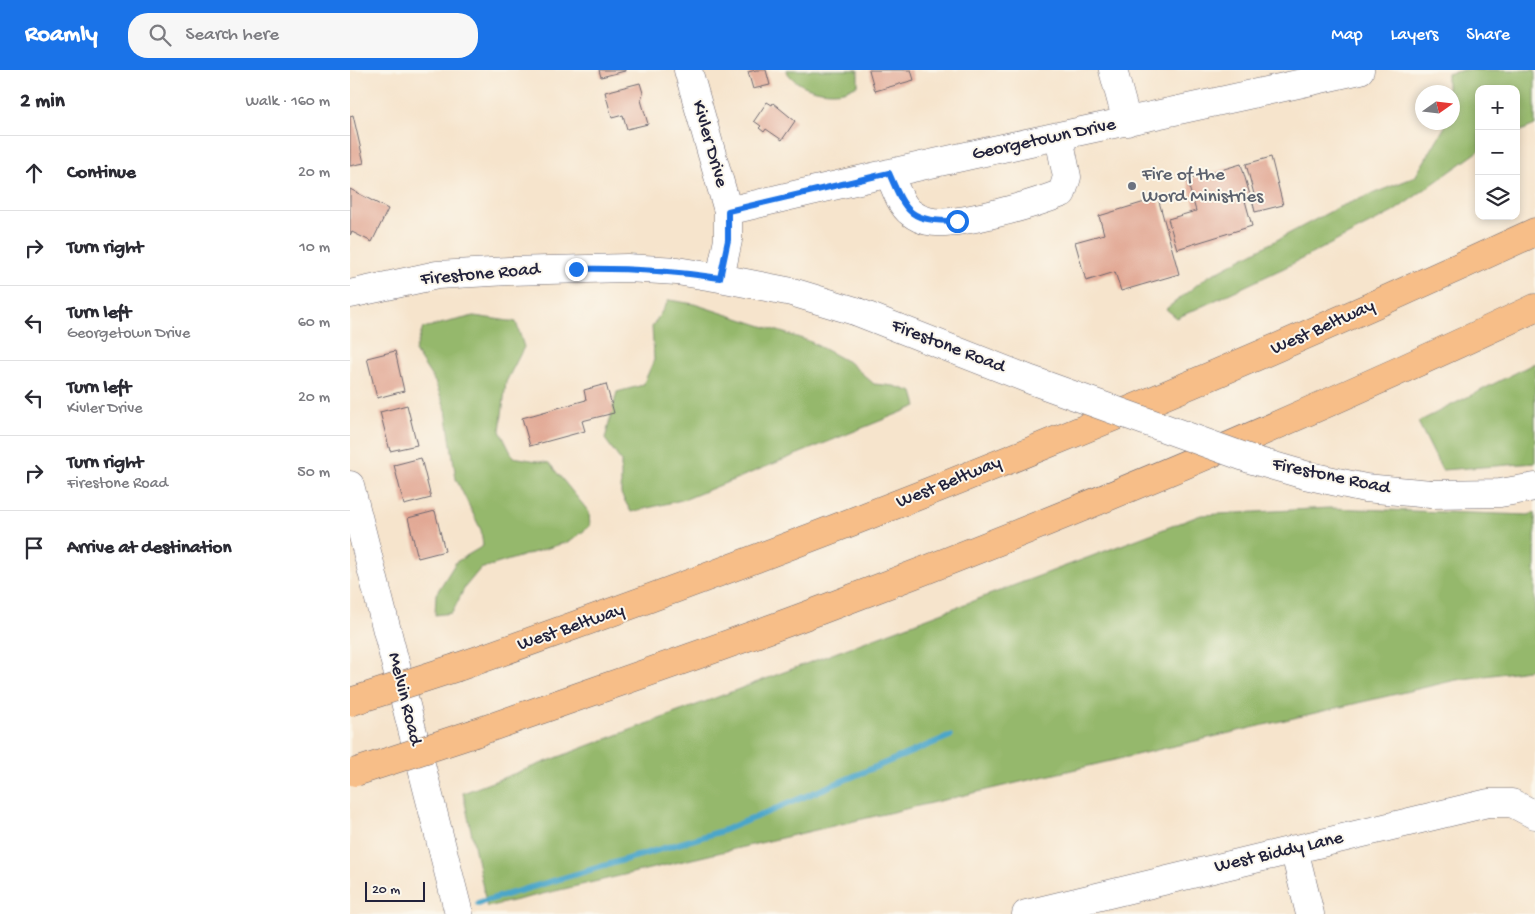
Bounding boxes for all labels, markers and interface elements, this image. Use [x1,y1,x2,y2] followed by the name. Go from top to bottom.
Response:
[128,13,478,58] search box
[25,21,98,50] text: Roamly
[146,21,174,49] icon: search
[186,24,279,47] text: Search here
[1331,25,1363,46] text: Map
[1391,25,1438,46] text: Layers
[1466,25,1510,46] text: Share
[1415,85,1460,130] north arrow
[1475,85,1520,220] map controls
[1475,85,1520,130] button: +
[20,90,65,115] text: 2 min
[245,93,330,112] text: Walk · 160 m
[686,98,732,190] street label: Kivler Drive
[970,114,1118,166] street label: Georgetown Drive
[1475,130,1520,175] button: −
[20,159,48,187] icon: ahead
[67,162,136,185] text: Continue
[298,164,330,183] text: 20 m
[1141,164,1264,209] place label: Fire of the Word Ministries
[1475,175,1520,220] button: layers
[1126,180,1138,192] marker: Fire of the Word Ministries
[946,210,969,233] route start
[20,234,48,262] icon: right
[67,237,143,260] text: Turn right
[299,239,330,258] text: 10 m
[418,258,543,292] street label: Firestone Road
[565,258,588,281] route end
[1267,295,1379,361] street label: West Beltway
[67,302,131,325] text: Turn left
[20,309,48,337] icon: left
[298,314,330,333] text: 60 m
[887,314,1010,380] street label: Firestone Road
[67,325,190,344] text: Georgetown Drive
[67,377,131,400] text: Turn left
[20,384,48,412] icon: left
[298,389,330,408] text: 20 m
[67,400,142,419] text: Kivler Drive
[893,451,1006,515] street label: West Beltway
[67,452,143,475] text: Turn right
[1269,453,1394,501] street label: Firestone Road
[20,459,48,487] icon: right
[297,464,330,483] text: 50 m
[67,475,168,494] text: Firestone Road
[20,534,48,562] icon: arrive
[67,537,231,560] text: Arrive at destination
[515,599,628,657] street label: West Beltway
[381,650,427,750] street label: Melvin Road
[1212,827,1346,879] street label: West Biddy Lane
[365,879,425,902] scale bar
[372,882,400,899] text: 20 m

